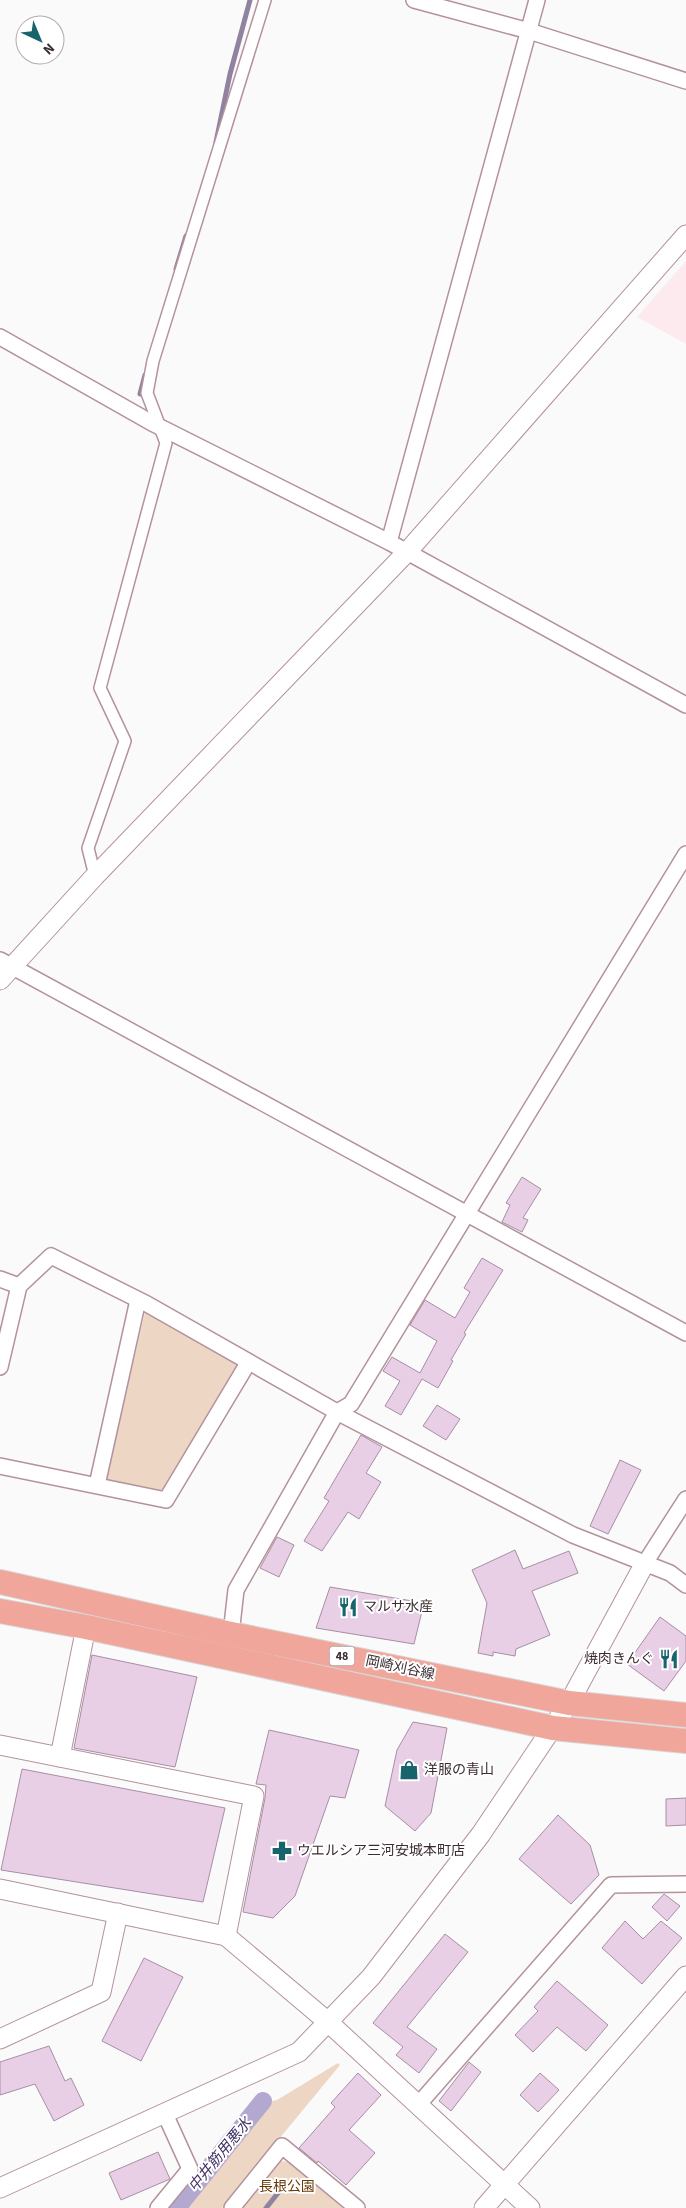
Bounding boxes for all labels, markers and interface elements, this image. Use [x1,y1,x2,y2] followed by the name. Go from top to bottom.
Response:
[15,15,65,65] north arrow
[38,38,59,59] text: N
[337,1596,359,1618] restaurant icon: マルサ水産
[363,1597,433,1617] place label: マルサ水産
[330,1646,354,1665] road number: 48
[658,1648,680,1670] restaurant icon: 焼肉きんぐ
[584,1649,654,1669] place label: 焼肉きんぐ
[364,1651,436,1685] street label: 岡崎刈谷線
[398,1759,420,1781] shop icon: 洋服の青山
[424,1760,494,1780] place label: 洋服の青山
[271,1840,293,1862] pharmacy icon: ウエルシア三河安城本町店
[297,1841,465,1861] place label: ウエルシア三河安城本町店
[184,2112,258,2197] water label: 中井筋用悪水
[259,2177,315,2197] park label: 長根公園

